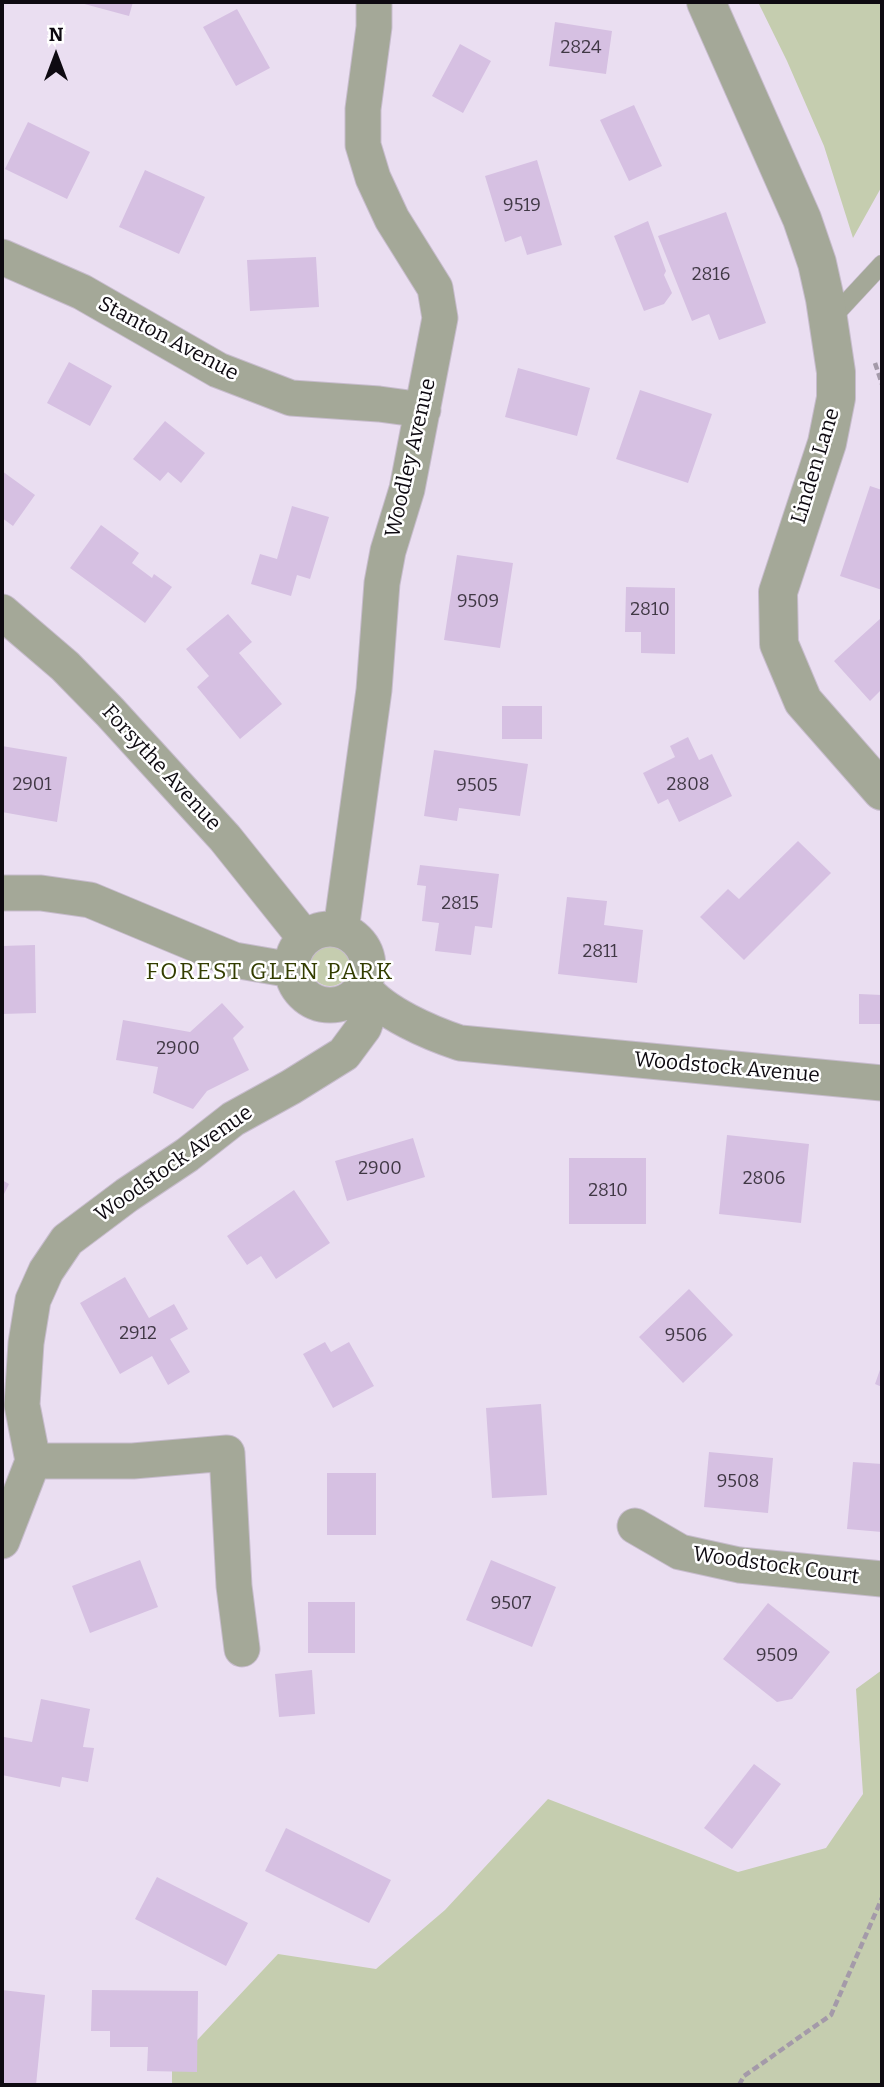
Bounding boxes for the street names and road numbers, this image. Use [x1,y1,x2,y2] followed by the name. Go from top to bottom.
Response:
[94,291,242,387] street label: Stanton Avenue
[380,376,442,540] street label: Woodley Avenue
[786,405,846,527] street label: Linden Lane
[96,700,226,836] street label: Forsythe Avenue
[633,1047,821,1089] street label: Woodstock Avenue
[90,1100,258,1228] street label: Woodstock Avenue
[691,1542,861,1590] street label: Woodstock Court

